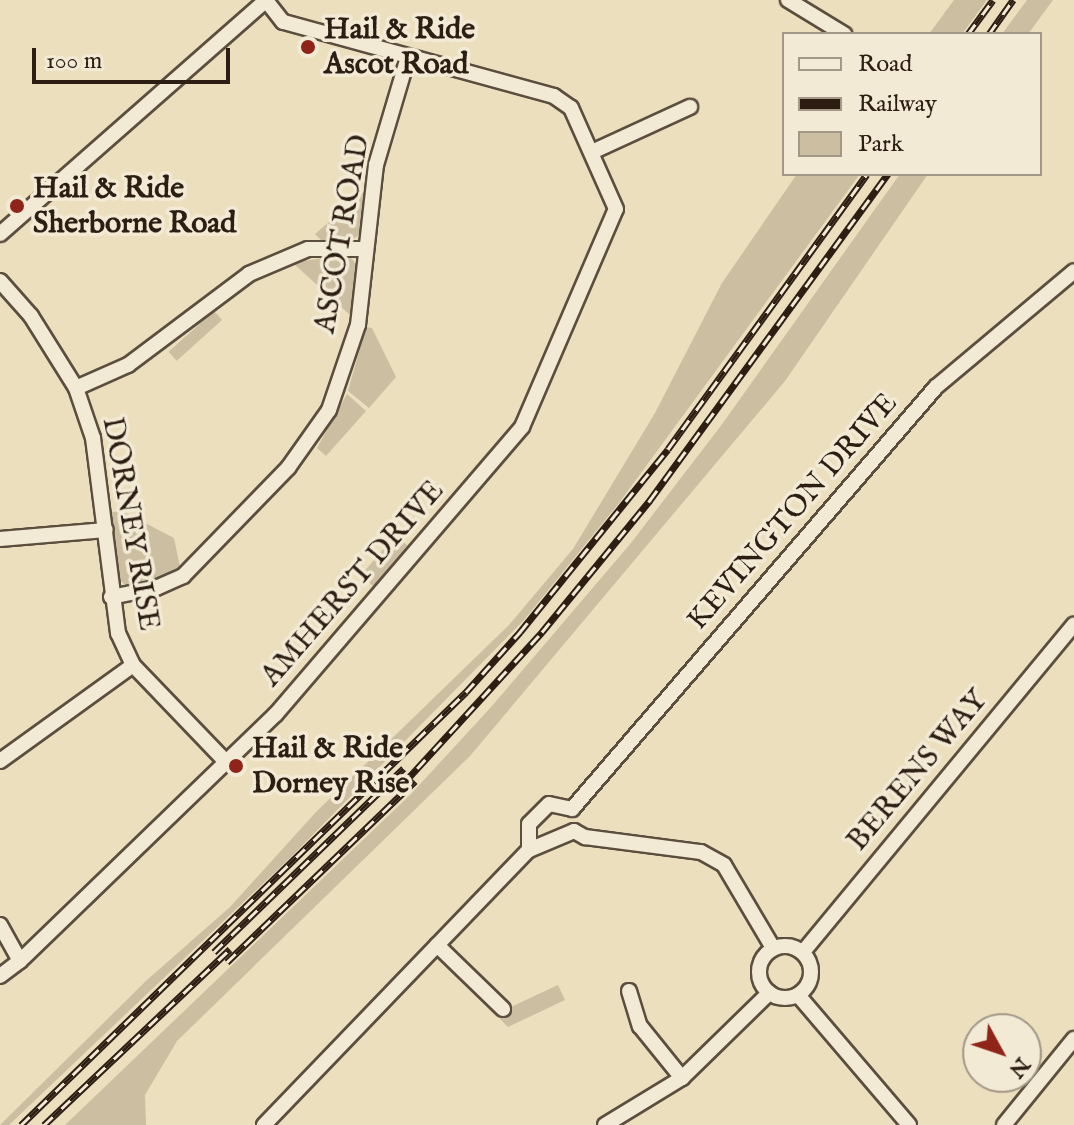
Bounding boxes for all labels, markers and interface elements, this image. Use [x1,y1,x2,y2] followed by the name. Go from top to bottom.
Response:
[324,12,475,82] place label: Hail & Ride Ascot Road
[36,32,234,82] scale bar
[782,32,1042,176] legend
[299,38,317,56] marker: Hail & Ride Ascot Road
[46,46,102,77] text: 100 m
[858,49,912,80] text: Road
[858,89,937,120] text: Railway
[858,129,904,160] text: Park
[308,132,378,336] street label: ASCOT ROAD
[33,171,236,242] place label: Hail & Ride Sherborne Road
[8,197,26,215] marker: Hail & Ride Sherborne Road
[680,386,906,638] street label: KEVINGTON DRIVE
[93,414,167,634] street label: DORNEY RISE
[254,474,452,694] street label: AMHERST DRIVE
[840,683,996,859] street label: BERENS WAY
[252,731,409,802] place label: Hail & Ride Dorney Rise
[227,757,245,775] marker: Hail & Ride Dorney Rise
[962,1013,1042,1093] north arrow
[1002,1051,1036,1083] text: N

